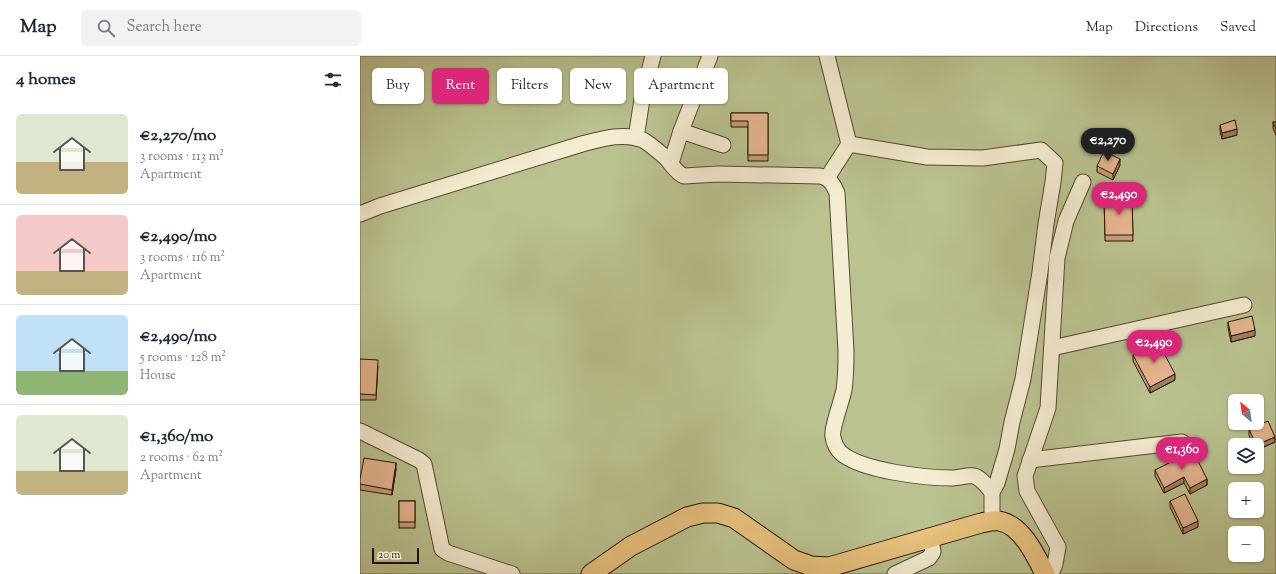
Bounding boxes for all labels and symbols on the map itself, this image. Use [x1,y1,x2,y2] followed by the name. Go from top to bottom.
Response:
[1075,128,1141,162] pin: €2,270
[1086,182,1152,216] pin: €2,490
[1121,330,1187,364] pin: €2,490
[1228,394,1264,430] north arrow
[1149,437,1215,471] pin: €1,360
[372,546,419,565] scale bar

